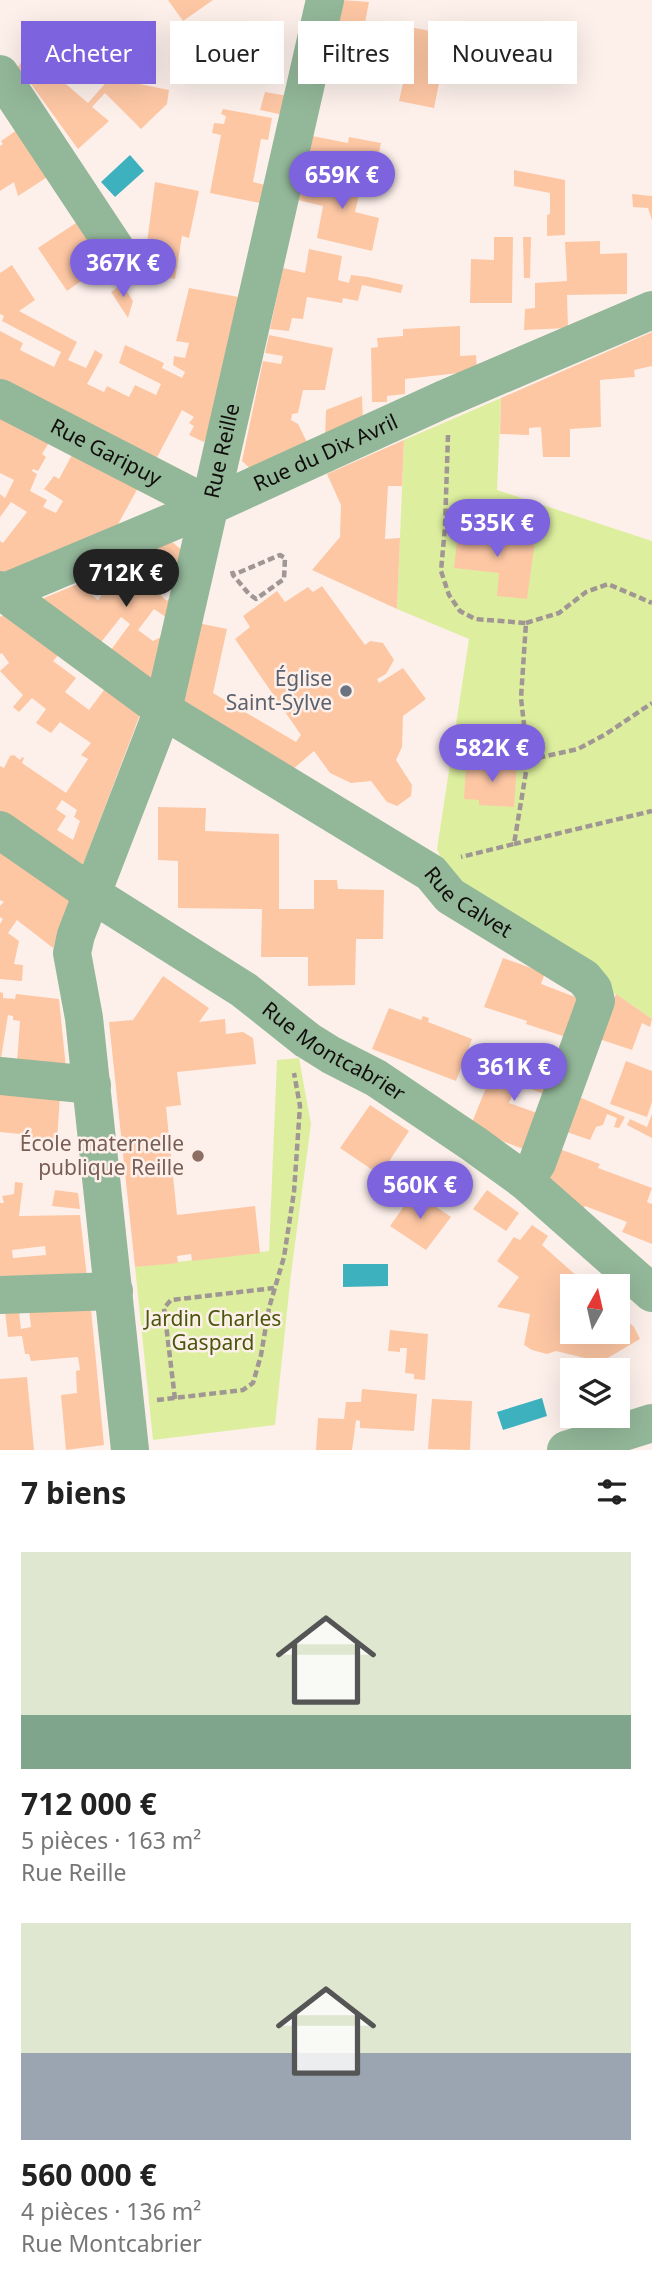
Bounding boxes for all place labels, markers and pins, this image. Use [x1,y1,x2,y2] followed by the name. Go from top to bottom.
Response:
[285,152,399,211] pin: 659K €
[66,240,180,299] pin: 367K €
[440,500,554,559] pin: 535K €
[69,550,183,609] pin: 712K €
[226,664,332,716] place label: Église Saint-Sylve
[338,683,354,699] marker: Église Saint-Sylve
[435,724,549,784] pin: 582K €
[457,1044,571,1103] pin: 361K €
[20,1129,184,1181] place label: École maternelle publique Reille
[190,1148,206,1164] marker: École maternelle publique Reille
[363,1162,477,1221] pin: 560K €

